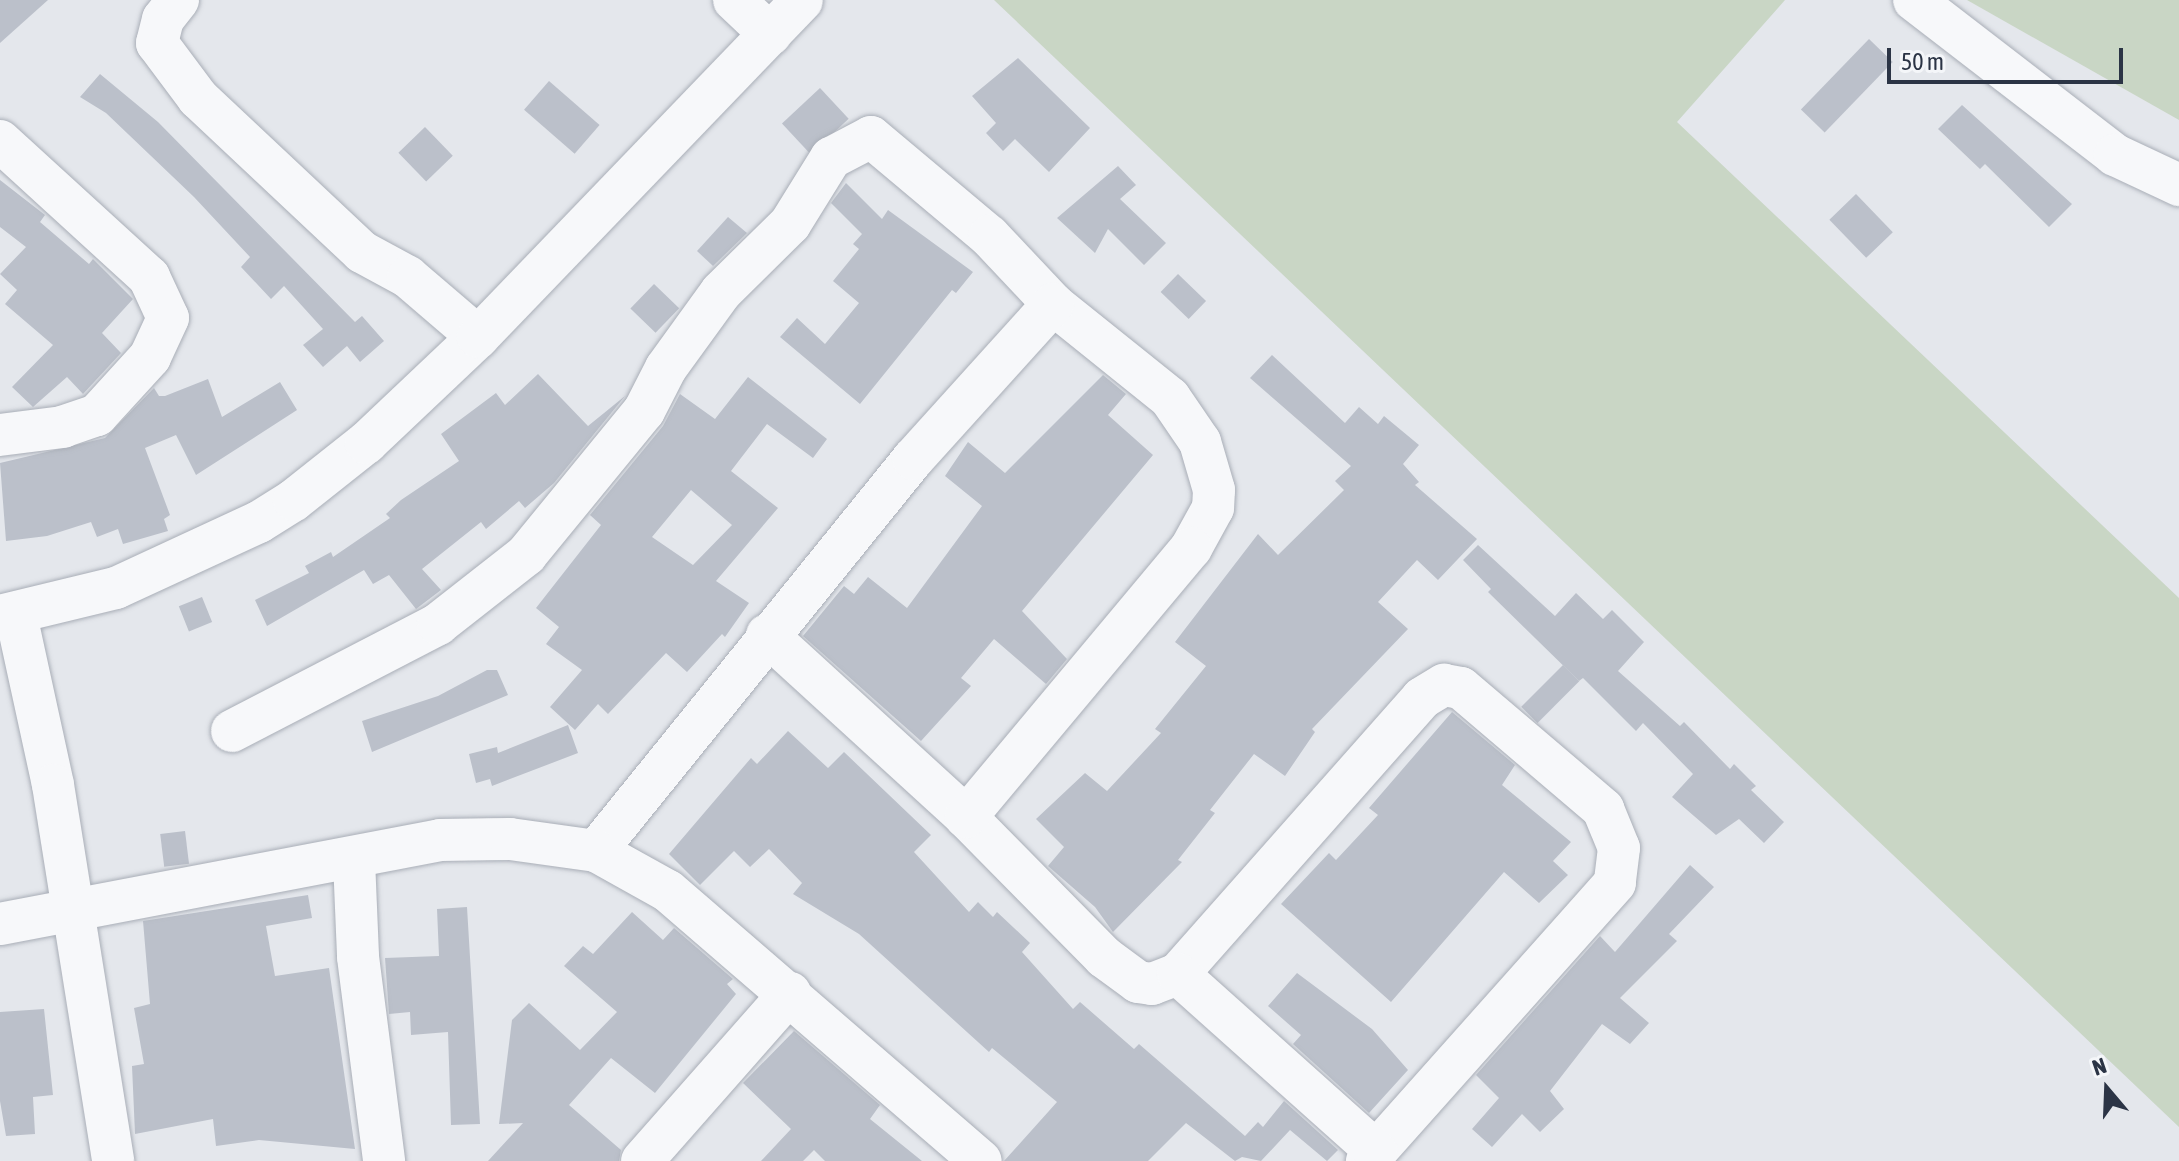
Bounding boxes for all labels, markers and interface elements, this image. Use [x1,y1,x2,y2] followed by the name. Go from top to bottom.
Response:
[1891,32,2127,82] scale bar
[1901,48,1944,75] text: 50 m
[2067,1049,2147,1129] north arrow
[2089,1052,2110,1081] text: N

